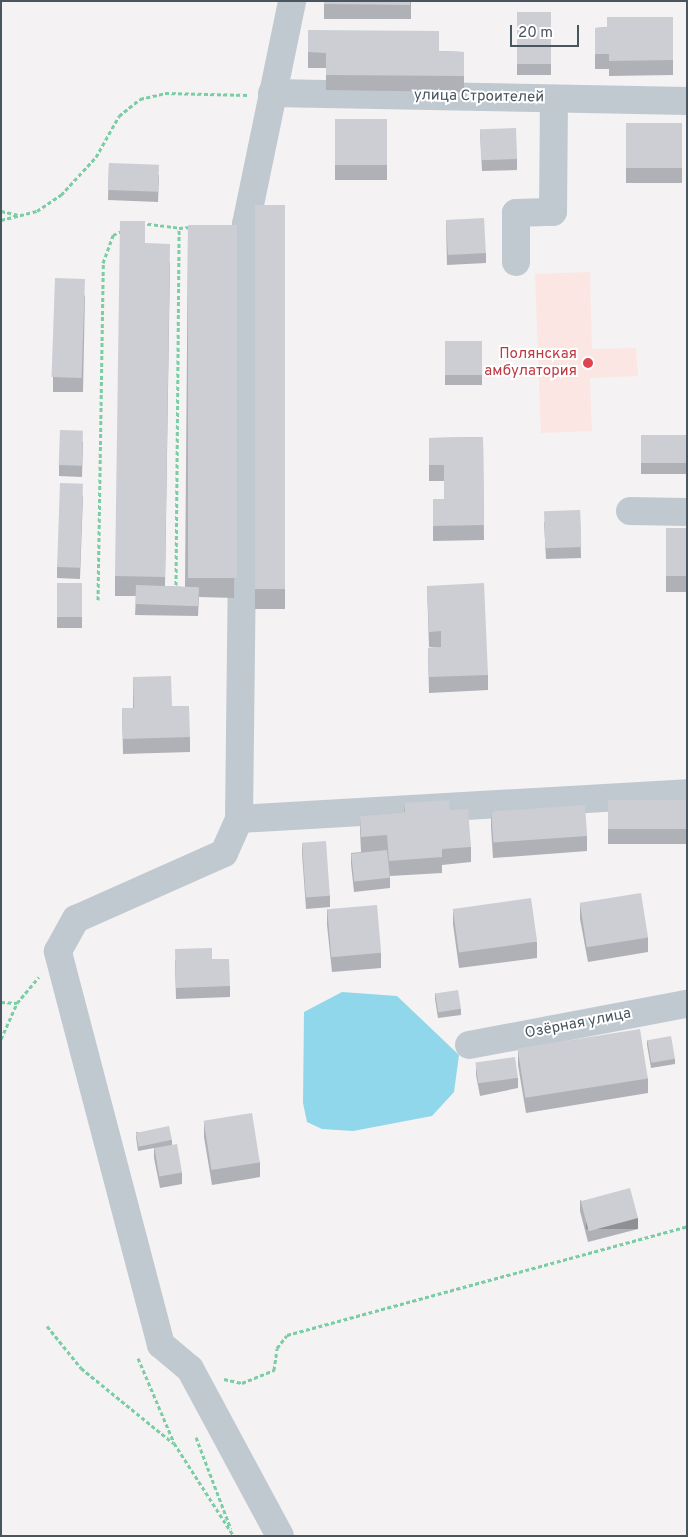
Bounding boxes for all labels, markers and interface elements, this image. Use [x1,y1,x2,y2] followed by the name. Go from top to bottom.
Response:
[513,15,582,47] scale bar
[518,24,553,43] text: 20 m
[414,87,544,107] street label: улица Строителей
[484,345,577,380] place label: Полянская амбулатория
[581,356,595,370] marker: Полянская амбулатория
[523,1005,633,1043] street label: Озёрная улица

